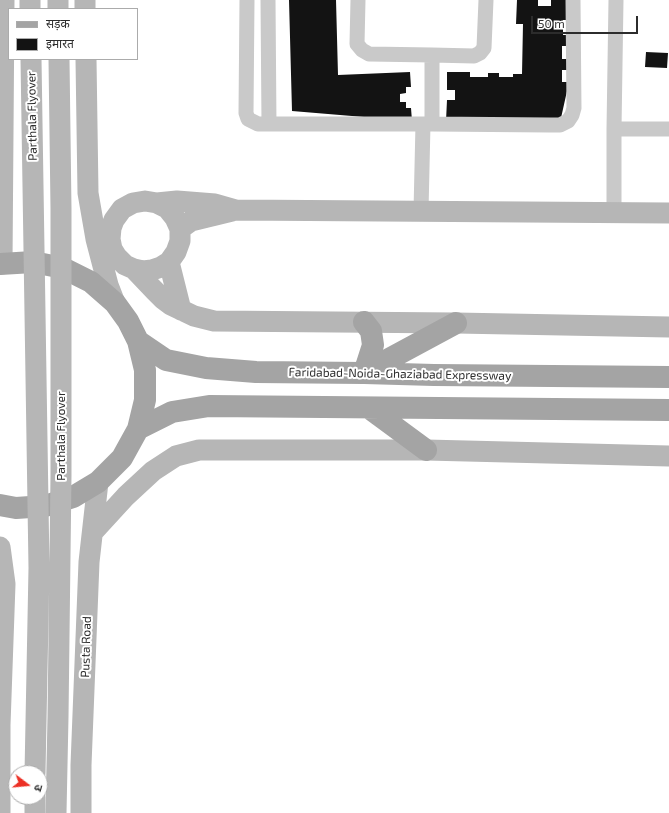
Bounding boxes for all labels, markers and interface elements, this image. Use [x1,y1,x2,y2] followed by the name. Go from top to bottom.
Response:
[8,8,138,60] legend
[533,8,640,34] scale bar
[46,16,70,30] text: सड़क
[538,16,565,30] text: 50 m
[46,36,74,50] text: इमारत
[24,71,40,161] street label: Parthala Flyover
[289,365,511,383] street label: Faridabad-Noida-Ghaziabad Expressway
[54,391,68,481] street label: Parthala Flyover
[78,616,94,678] street label: Pusta Road
[8,765,48,805] north arrow
[32,783,46,793] text: उ

